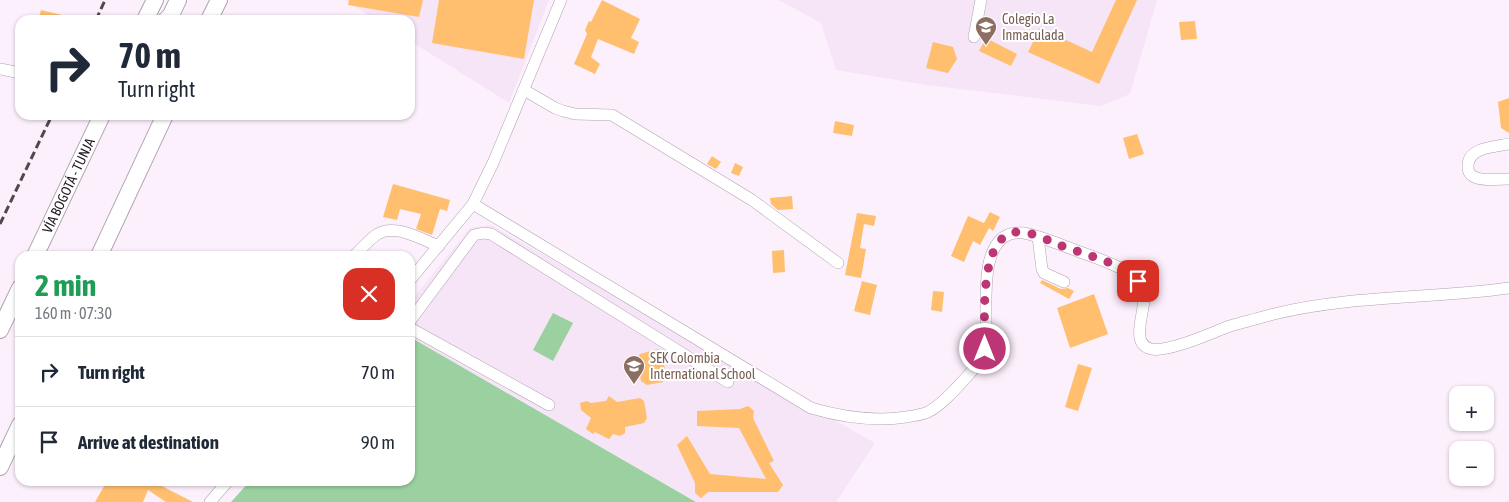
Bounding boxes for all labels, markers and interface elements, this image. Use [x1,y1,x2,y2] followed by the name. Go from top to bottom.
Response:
[1002,11,1064,43] place label: Colegio La Inmaculada
[974,15,998,46] school or university icon: Colegio La Inmaculada
[35,35,100,100] icon: right
[118,35,181,75] text: 70 m
[118,76,195,102] text: Turn right
[39,135,98,236] street label: VÍA BOGOTÁ - TUNJA
[1117,260,1159,302] pin
[1124,267,1152,295] icon: arrive
[35,268,96,302] text: 2 min
[343,268,395,320] button: close
[35,304,112,322] text: 160 m · 07:30
[958,322,1010,374] position arrow
[650,350,756,382] place label: SEK Colombia International School
[622,354,646,385] school or university icon: SEK Colombia International School
[35,358,63,386] icon: right
[78,361,145,383] text: Turn right
[361,361,395,383] text: 70 m
[1449,386,1494,486] map controls
[1449,386,1494,431] button: +
[35,428,63,456] icon: arrive
[78,431,219,453] text: Arrive at destination
[361,431,395,453] text: 90 m
[1449,441,1494,486] button: −

